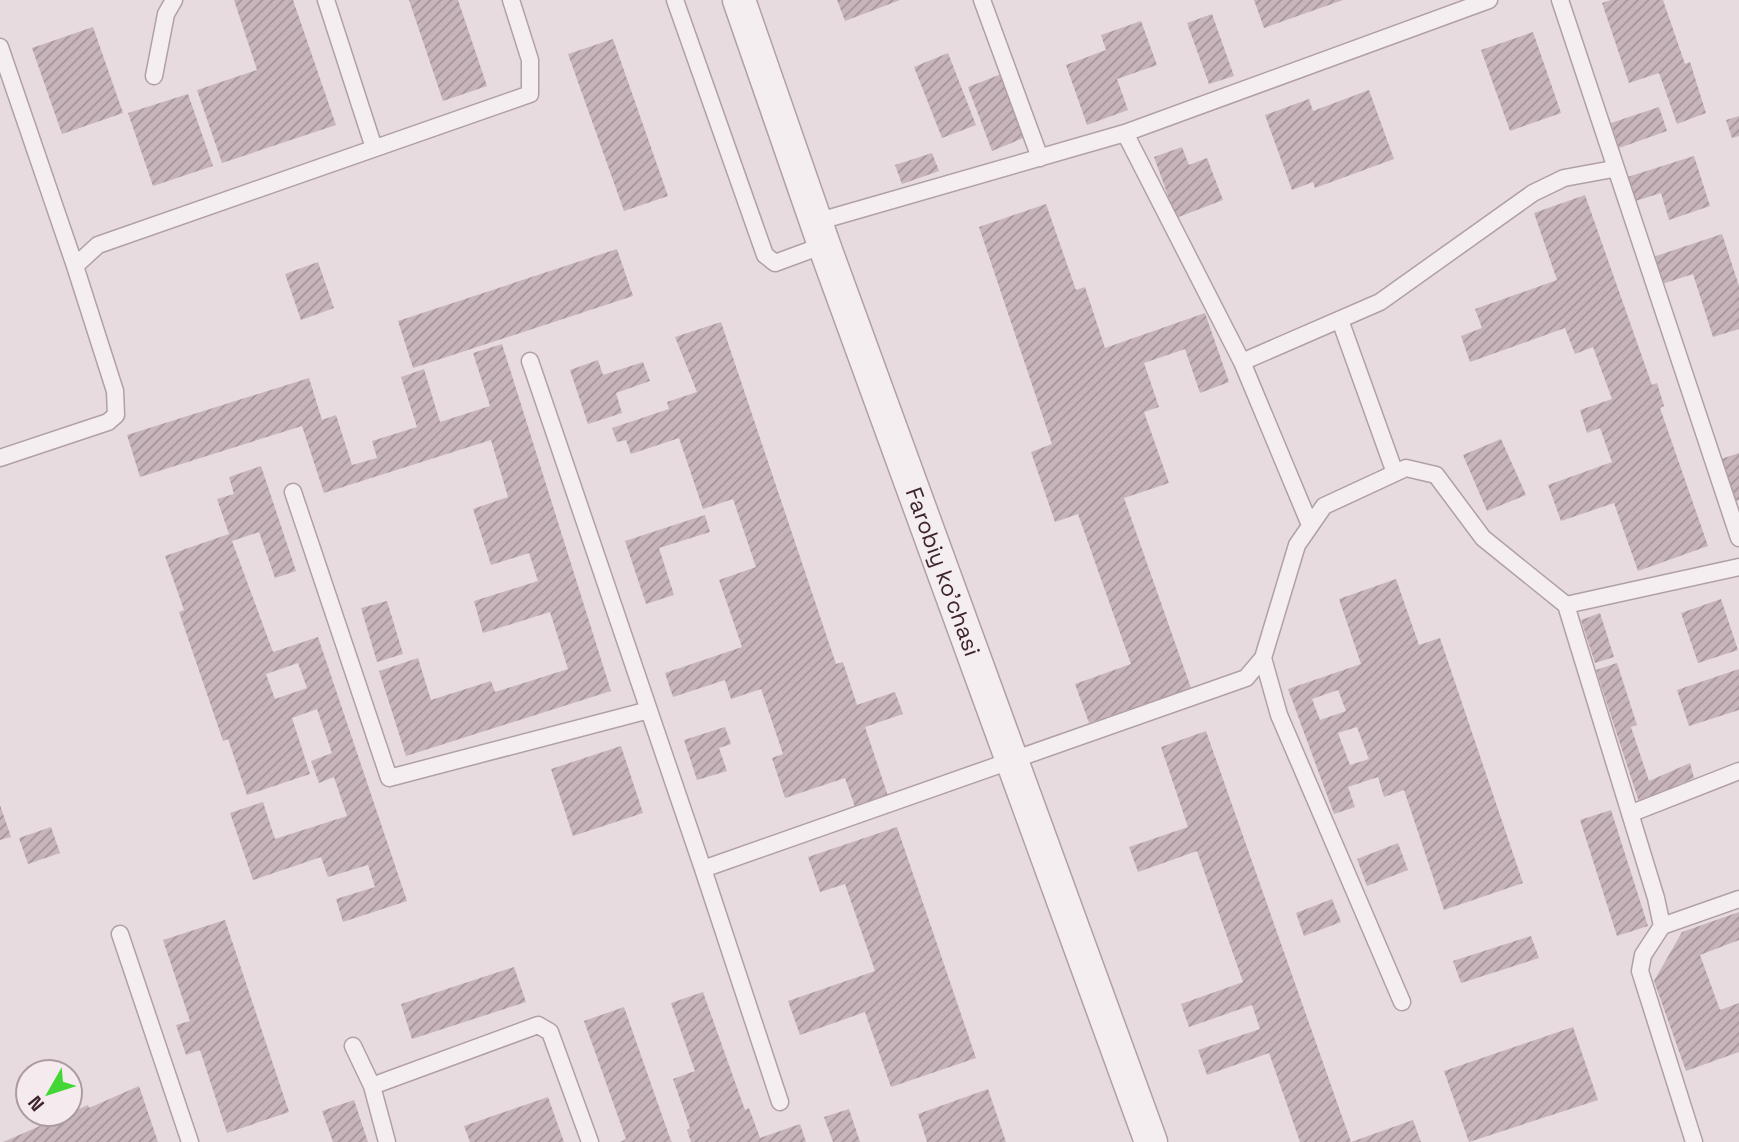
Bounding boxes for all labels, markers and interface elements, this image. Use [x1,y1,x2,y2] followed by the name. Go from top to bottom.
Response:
[899,483,988,660] street label: Farobiy ko'chasi
[14,1058,84,1128] north arrow
[22,1091,50,1116] text: N

